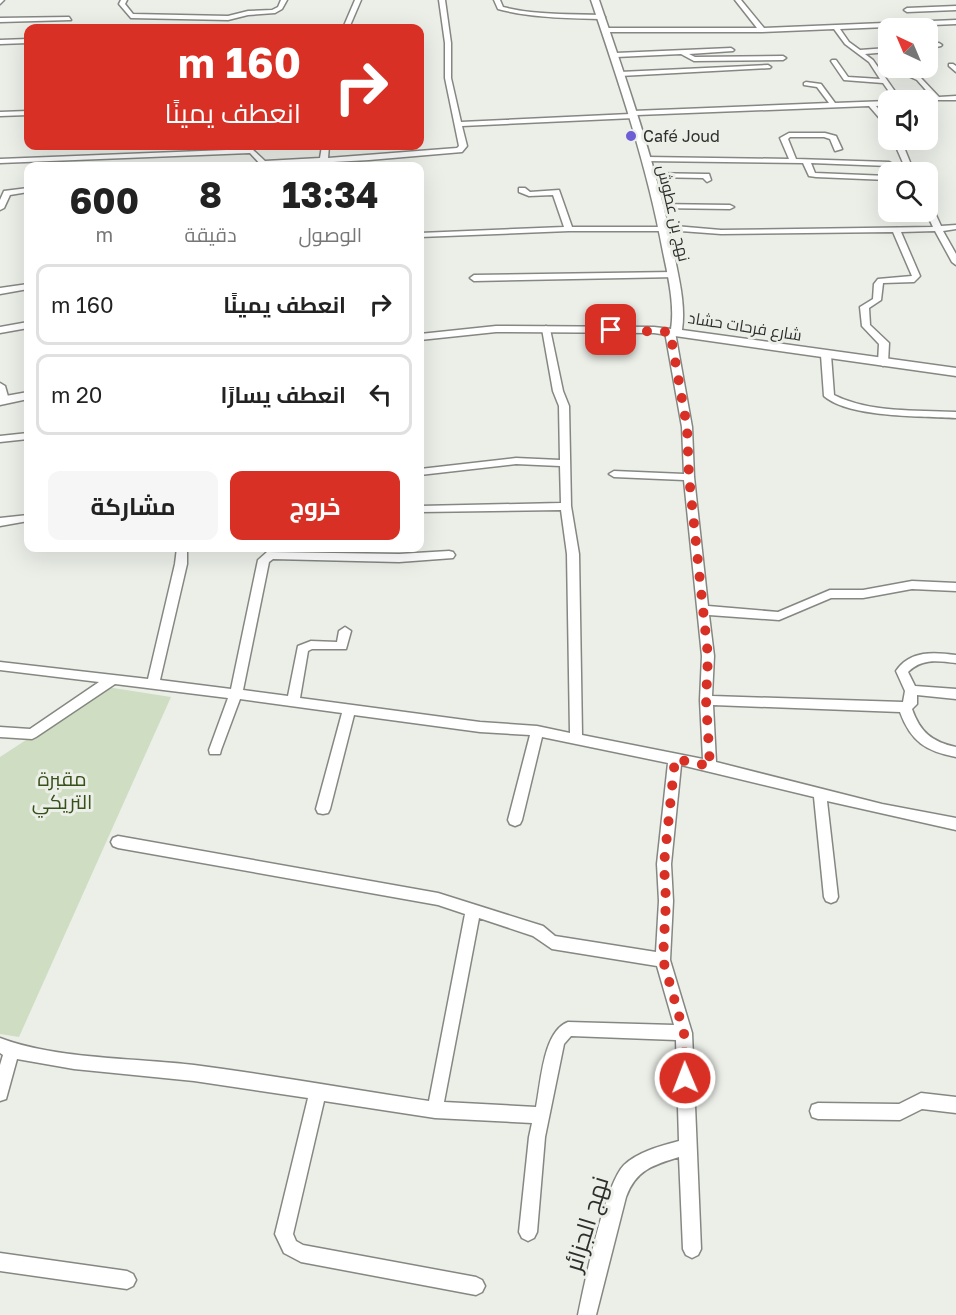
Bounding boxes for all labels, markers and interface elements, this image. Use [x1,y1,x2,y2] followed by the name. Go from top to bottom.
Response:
[878,18,938,78] north arrow
[878,18,938,222] map controls
[178,37,301,87] text: 160 m
[322,48,400,126] icon: right
[878,90,938,150] button: sound
[165,97,301,129] text: انعطف يمينًا
[643,126,720,146] place label: Café Joud
[624,129,638,143] marker: Café Joud
[878,162,938,222] button: search
[651,163,695,264] street label: نهج بن عطوش
[199,173,222,216] text: 8
[282,173,379,216] text: 13:34
[69,179,139,222] text: 600
[95,222,113,246] text: m
[185,222,237,246] text: دقيقة
[298,222,362,246] text: الوصول
[364,288,397,321] icon: right
[51,291,114,318] text: 160 m
[223,291,346,318] text: انعطف يمينًا
[585,304,636,355] pin
[686,307,803,347] street label: شارع فرحات حشاد
[594,313,627,346] icon: arrive
[364,378,397,411] icon: left
[51,381,102,408] text: 20 m
[221,381,346,408] text: انعطف يسارًا
[48,471,218,540] button: مشاركة
[230,471,400,540] button: خروج
[32,766,92,818] park label: مقبرة التريكي
[653,1046,717,1110] position arrow
[557,1172,617,1278] street label: نهج الجزائر

